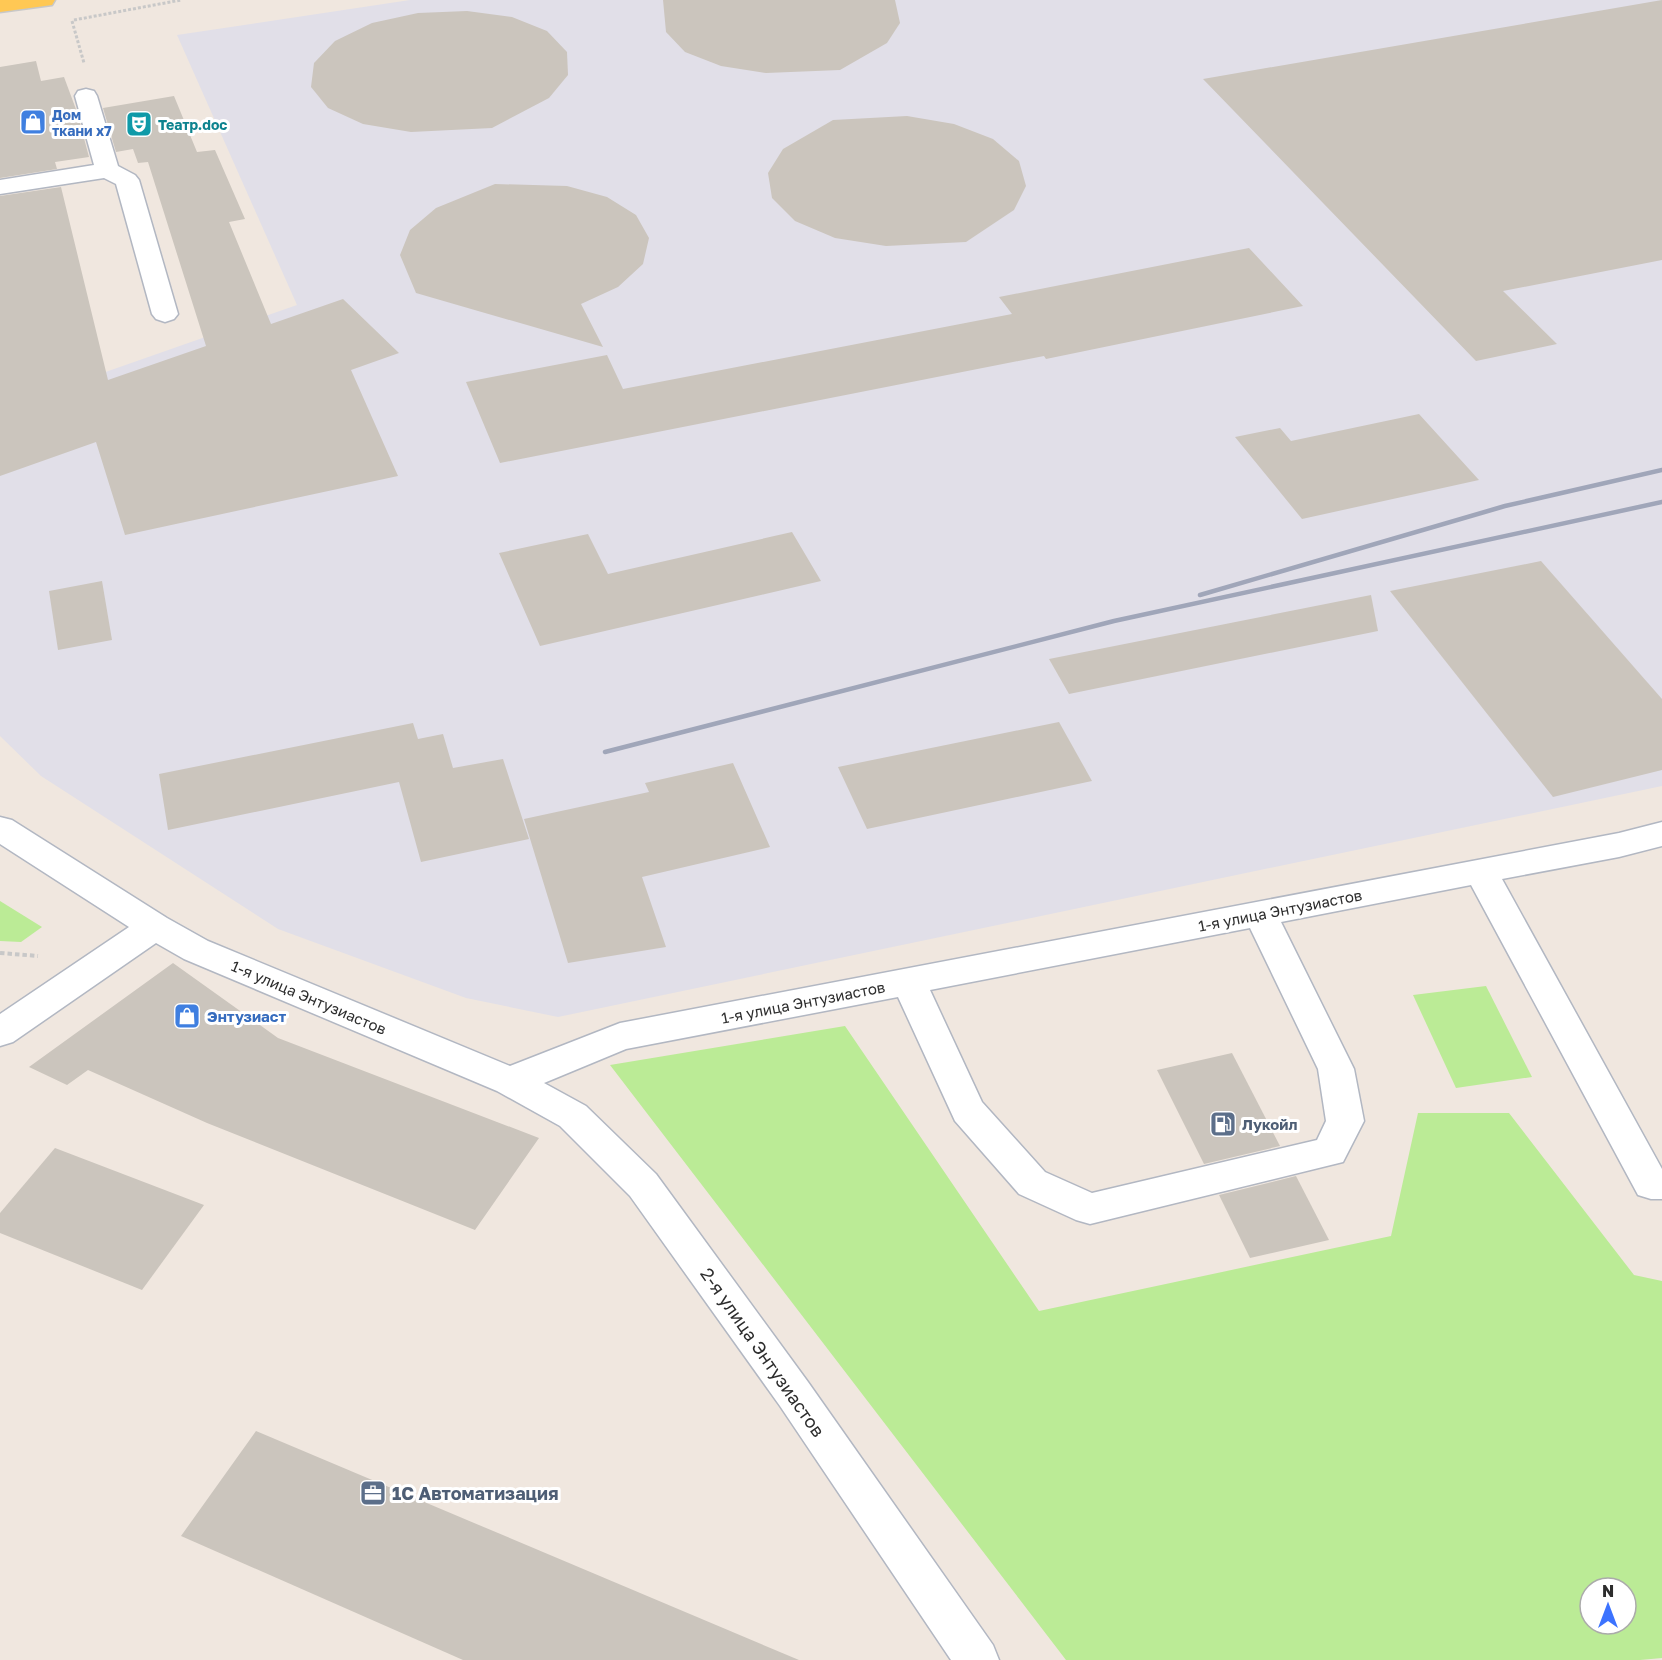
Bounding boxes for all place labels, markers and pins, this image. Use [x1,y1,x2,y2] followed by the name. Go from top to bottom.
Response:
[52,106,112,139] place label: Дом ткани x7
[18,107,48,137] shop icon: Дом ткани x7
[124,109,154,139] theatre icon: Театр.doc
[158,116,227,133] place label: Театр.doc
[172,1001,202,1031] shop icon: Энтузиаст
[207,1007,286,1025] place label: Энтузиаст
[1208,1109,1238,1139] fuel station icon: Лукойл
[1242,1115,1297,1133] place label: Лукойл
[358,1478,388,1508] office icon: 1С Автоматизация
[392,1482,558,1504] place label: 1С Автоматизация

